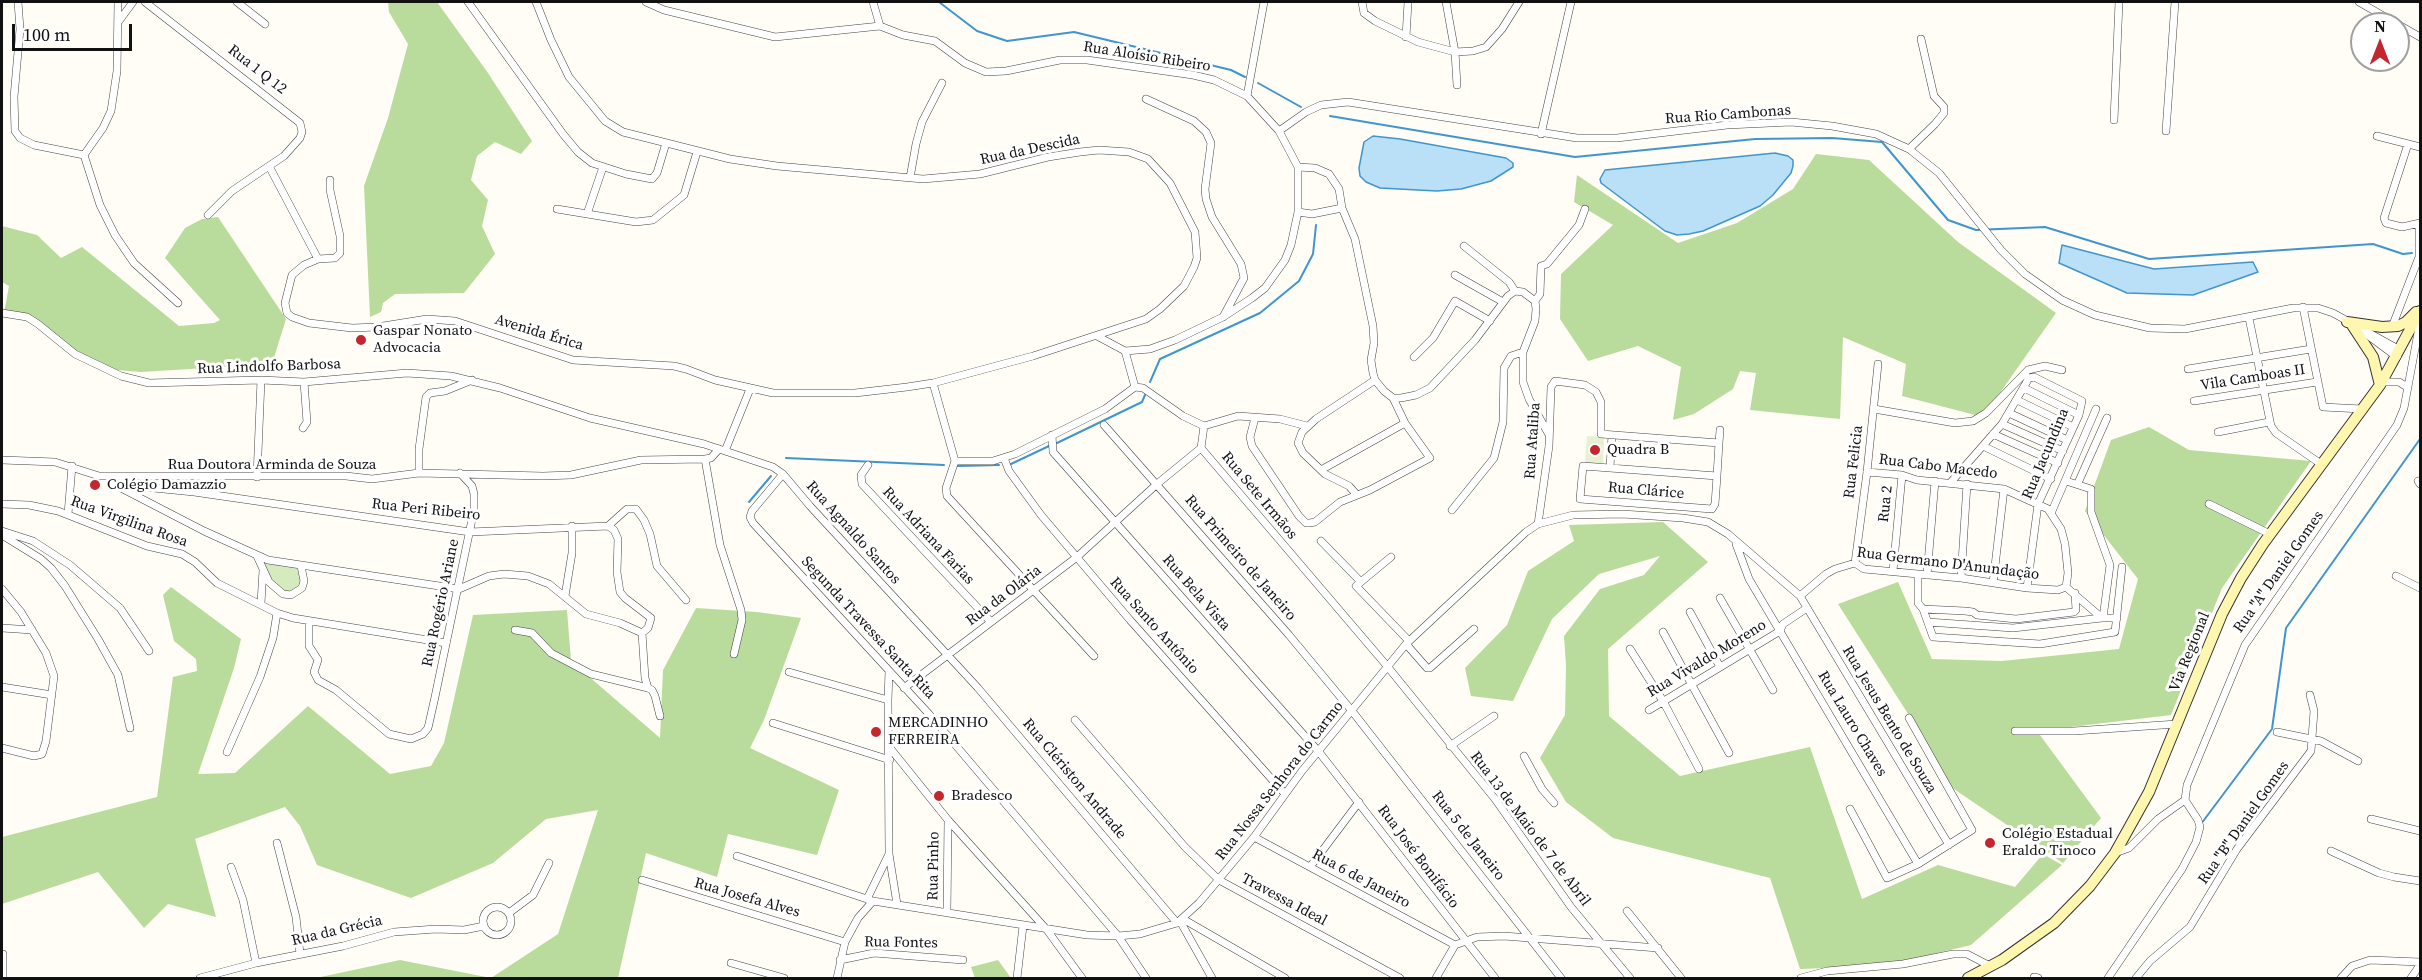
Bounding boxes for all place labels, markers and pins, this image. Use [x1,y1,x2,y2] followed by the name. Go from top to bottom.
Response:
[373,322,472,357] place label: Gaspar Nonato Advocacia
[354,333,368,347] marker: Gaspar Nonato Advocacia
[1607,441,1669,459] place label: Quadra B
[1588,443,1602,457] marker: Quadra B
[107,476,226,494] place label: Colégio Damazzio
[88,478,102,492] marker: Colégio Damazzio
[888,714,988,749] place label: MERCADINHO FERREIRA
[869,725,883,739] marker: MERCADINHO FERREIRA
[951,787,1012,805] place label: Bradesco
[932,789,946,803] marker: Bradesco
[2002,825,2113,860] place label: Colégio Estadual Eraldo Tinoco
[1983,836,1997,850] marker: Colégio Estadual Eraldo Tinoco

